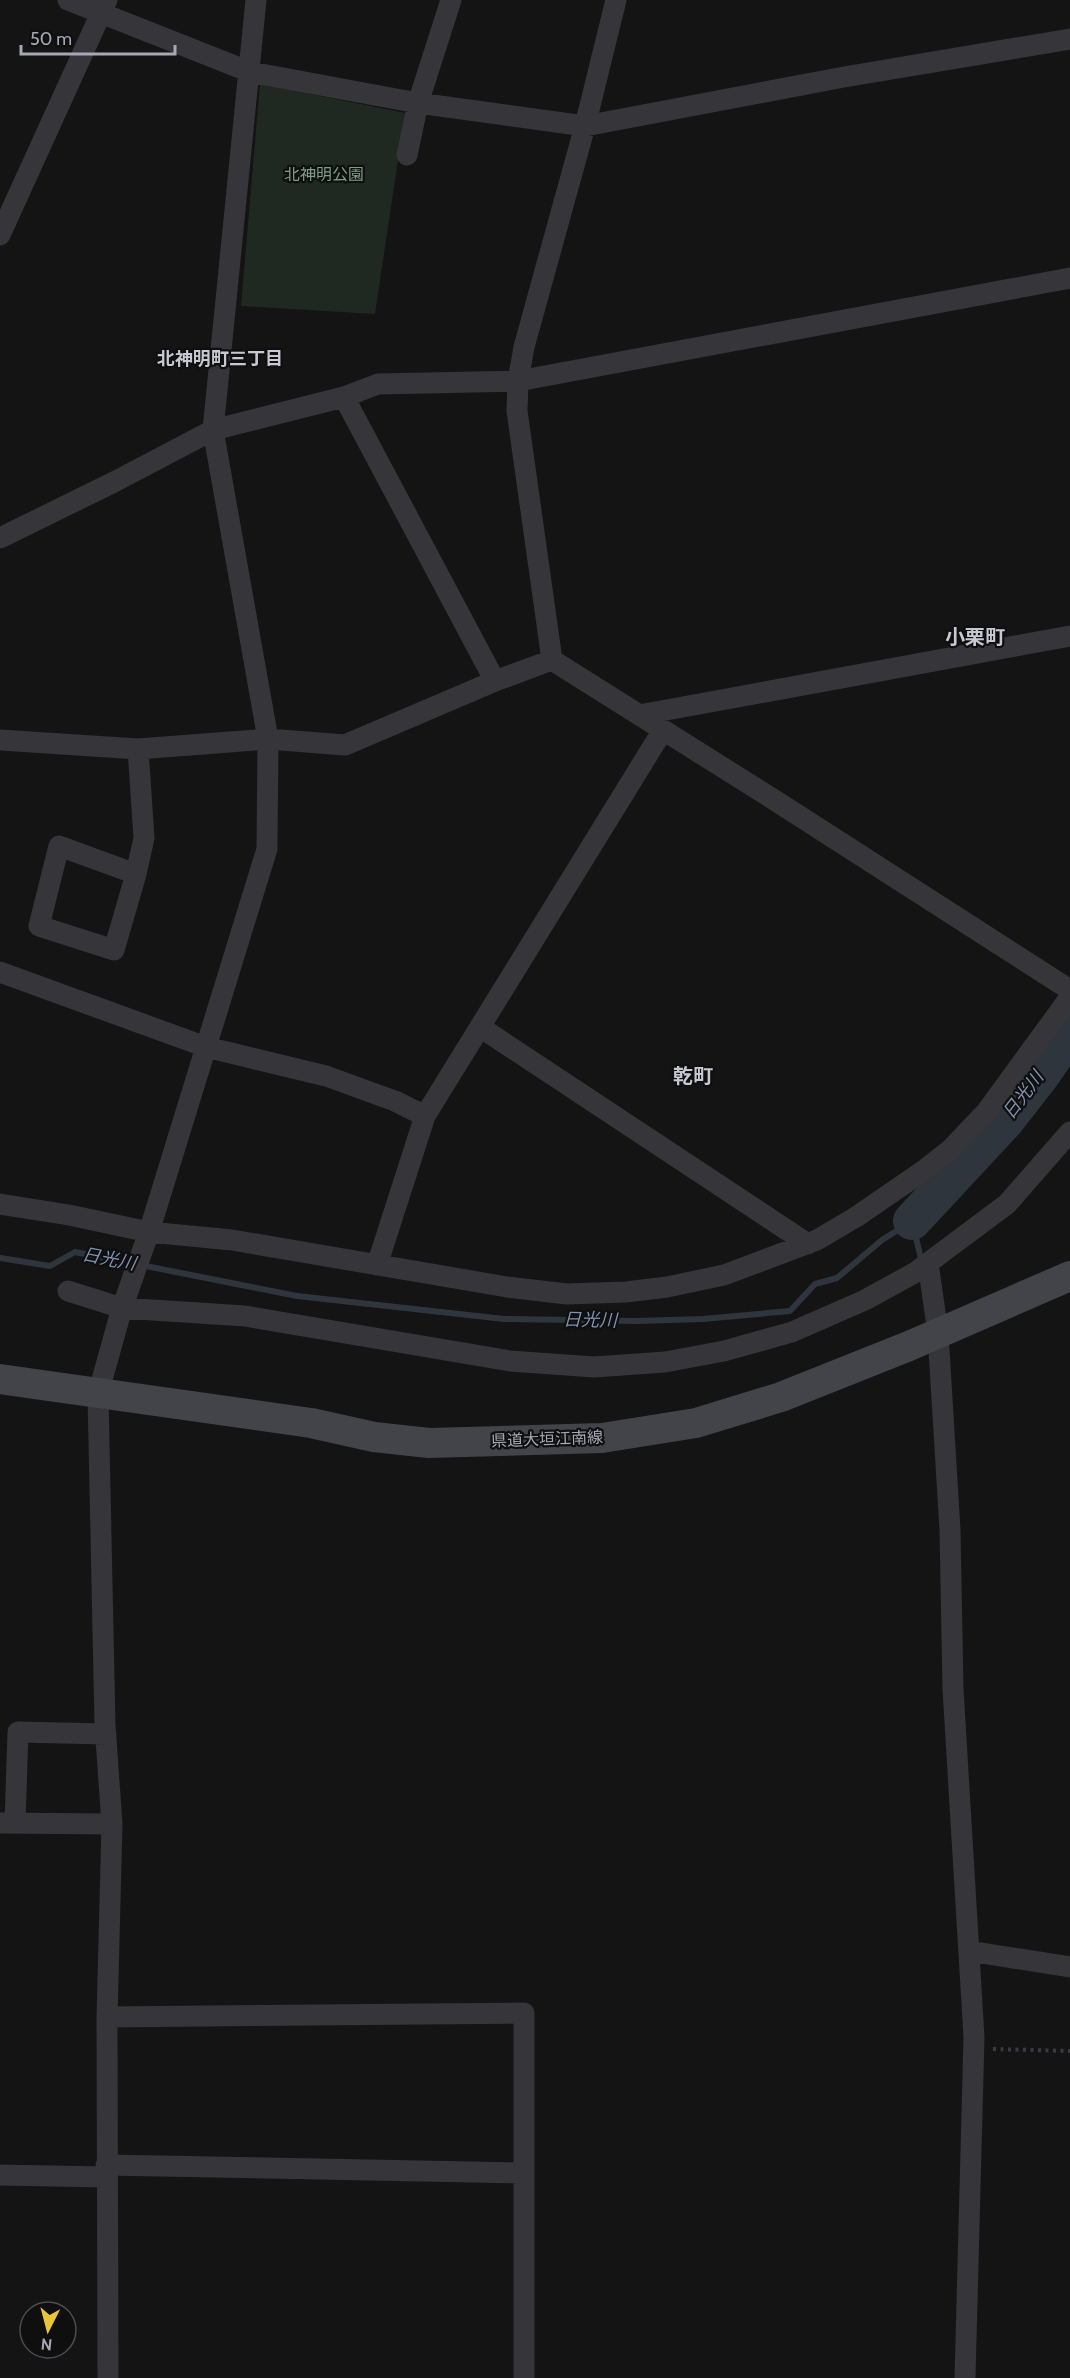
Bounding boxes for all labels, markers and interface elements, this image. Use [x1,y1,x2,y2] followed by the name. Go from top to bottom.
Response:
[21,18,176,56] scale bar
[30,28,72,50] text: 50 m
[284,165,364,184] park label: 北神明公園
[157,348,283,370] district label: 北神明町三丁目
[945,625,1005,649] district label: 小栗町
[673,1064,713,1088] district label: 乾町
[998,1065,1049,1123] water label: 日光川
[80,1243,140,1275] water label: 日光川
[563,1309,619,1332] water label: 日光川
[491,1428,603,1450] street label: 県道大垣江南線
[18,2300,78,2360] north arrow
[40,2334,53,2354] text: N

